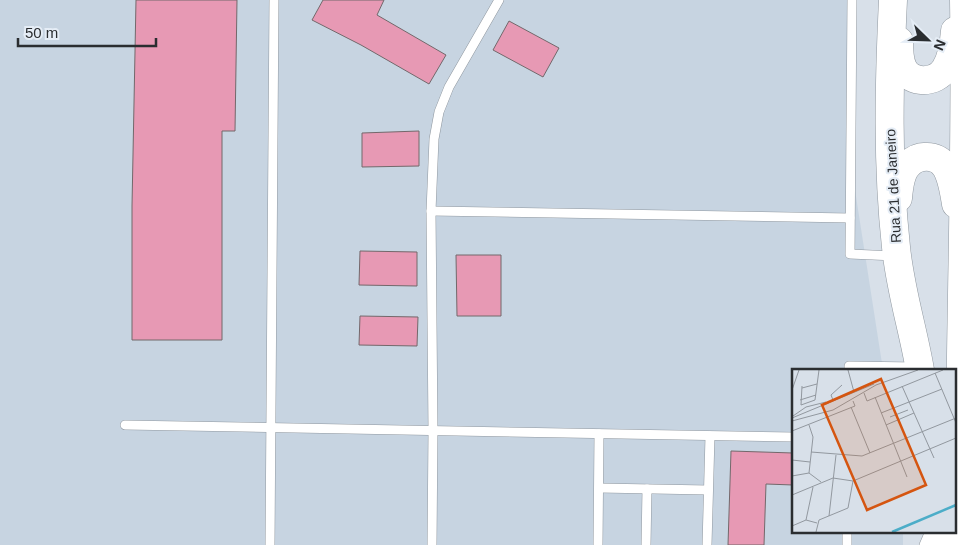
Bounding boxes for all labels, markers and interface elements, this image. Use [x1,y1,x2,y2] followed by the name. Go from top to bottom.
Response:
[18,15,155,47] scale bar
[903,15,953,65] north arrow
[25,24,58,41] text: 50 m
[931,37,949,53] text: N
[882,128,904,244] street label: Rua 21 de Janeiro
[792,369,956,532] inset map

